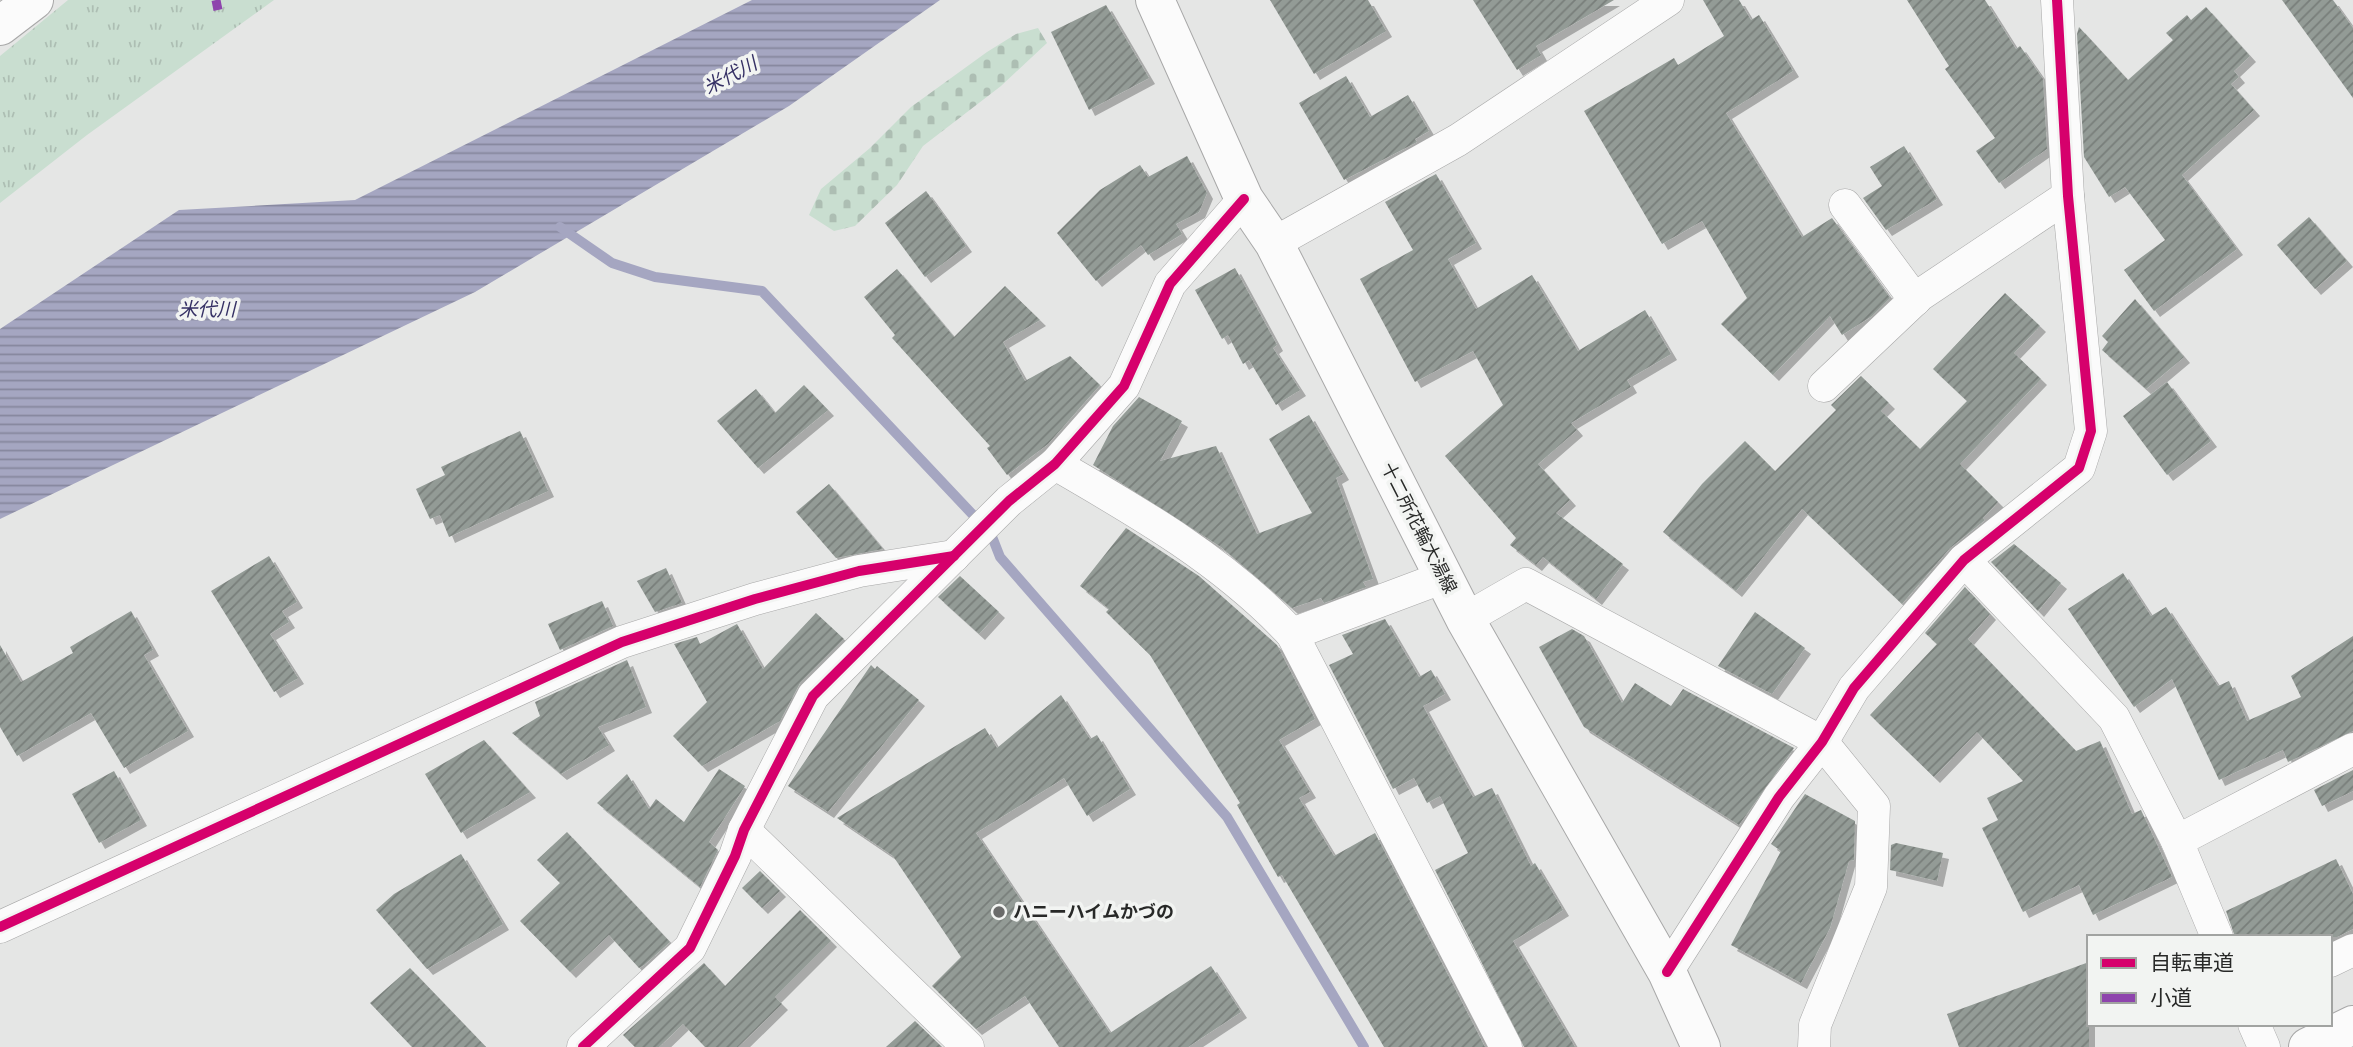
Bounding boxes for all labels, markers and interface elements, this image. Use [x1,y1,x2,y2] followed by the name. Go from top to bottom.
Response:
[699,50,762,98] water label: 米代川
[178,297,237,320] water label: 米代川
[1377,458,1462,597] street label: 十二所花輪大湯線
[1013,900,1174,922] place label: ハニーハイムかづの
[991,904,1007,920] marker: ハニーハイムかづの
[2087,935,2332,1026] legend
[2150,949,2234,974] text: 自転車道
[2150,984,2192,1009] text: 小道

